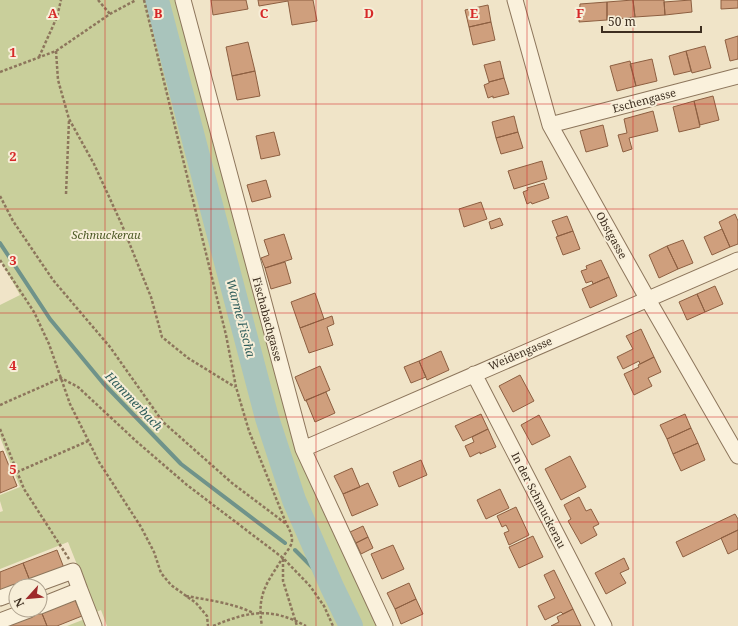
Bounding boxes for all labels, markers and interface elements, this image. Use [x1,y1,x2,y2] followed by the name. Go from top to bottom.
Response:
[48,4,58,22] text: A
[154,4,163,22] text: B
[260,4,269,22] text: C
[364,4,374,22] text: D
[470,4,479,22] text: E
[576,4,584,22] text: F
[602,8,701,34] scale bar
[608,13,636,30] text: 50 m
[9,43,17,61] text: 1
[611,84,677,116] street label: Eschengasse
[9,147,17,165] text: 2
[593,209,631,261] street label: Obstgasse
[71,227,141,242] park label: Schmuckerau
[9,251,17,269] text: 3
[250,275,287,363] street label: Fischabachgasse
[222,277,260,359] water label: Warme Fischa
[486,333,554,373] street label: Weidengasse
[9,356,17,374] text: 4
[101,367,167,434] water label: Hammerbach
[508,449,570,551] street label: In der Schmuckerau
[9,460,17,478] text: 5
[8,578,48,618] north arrow
[10,595,27,610] text: N

